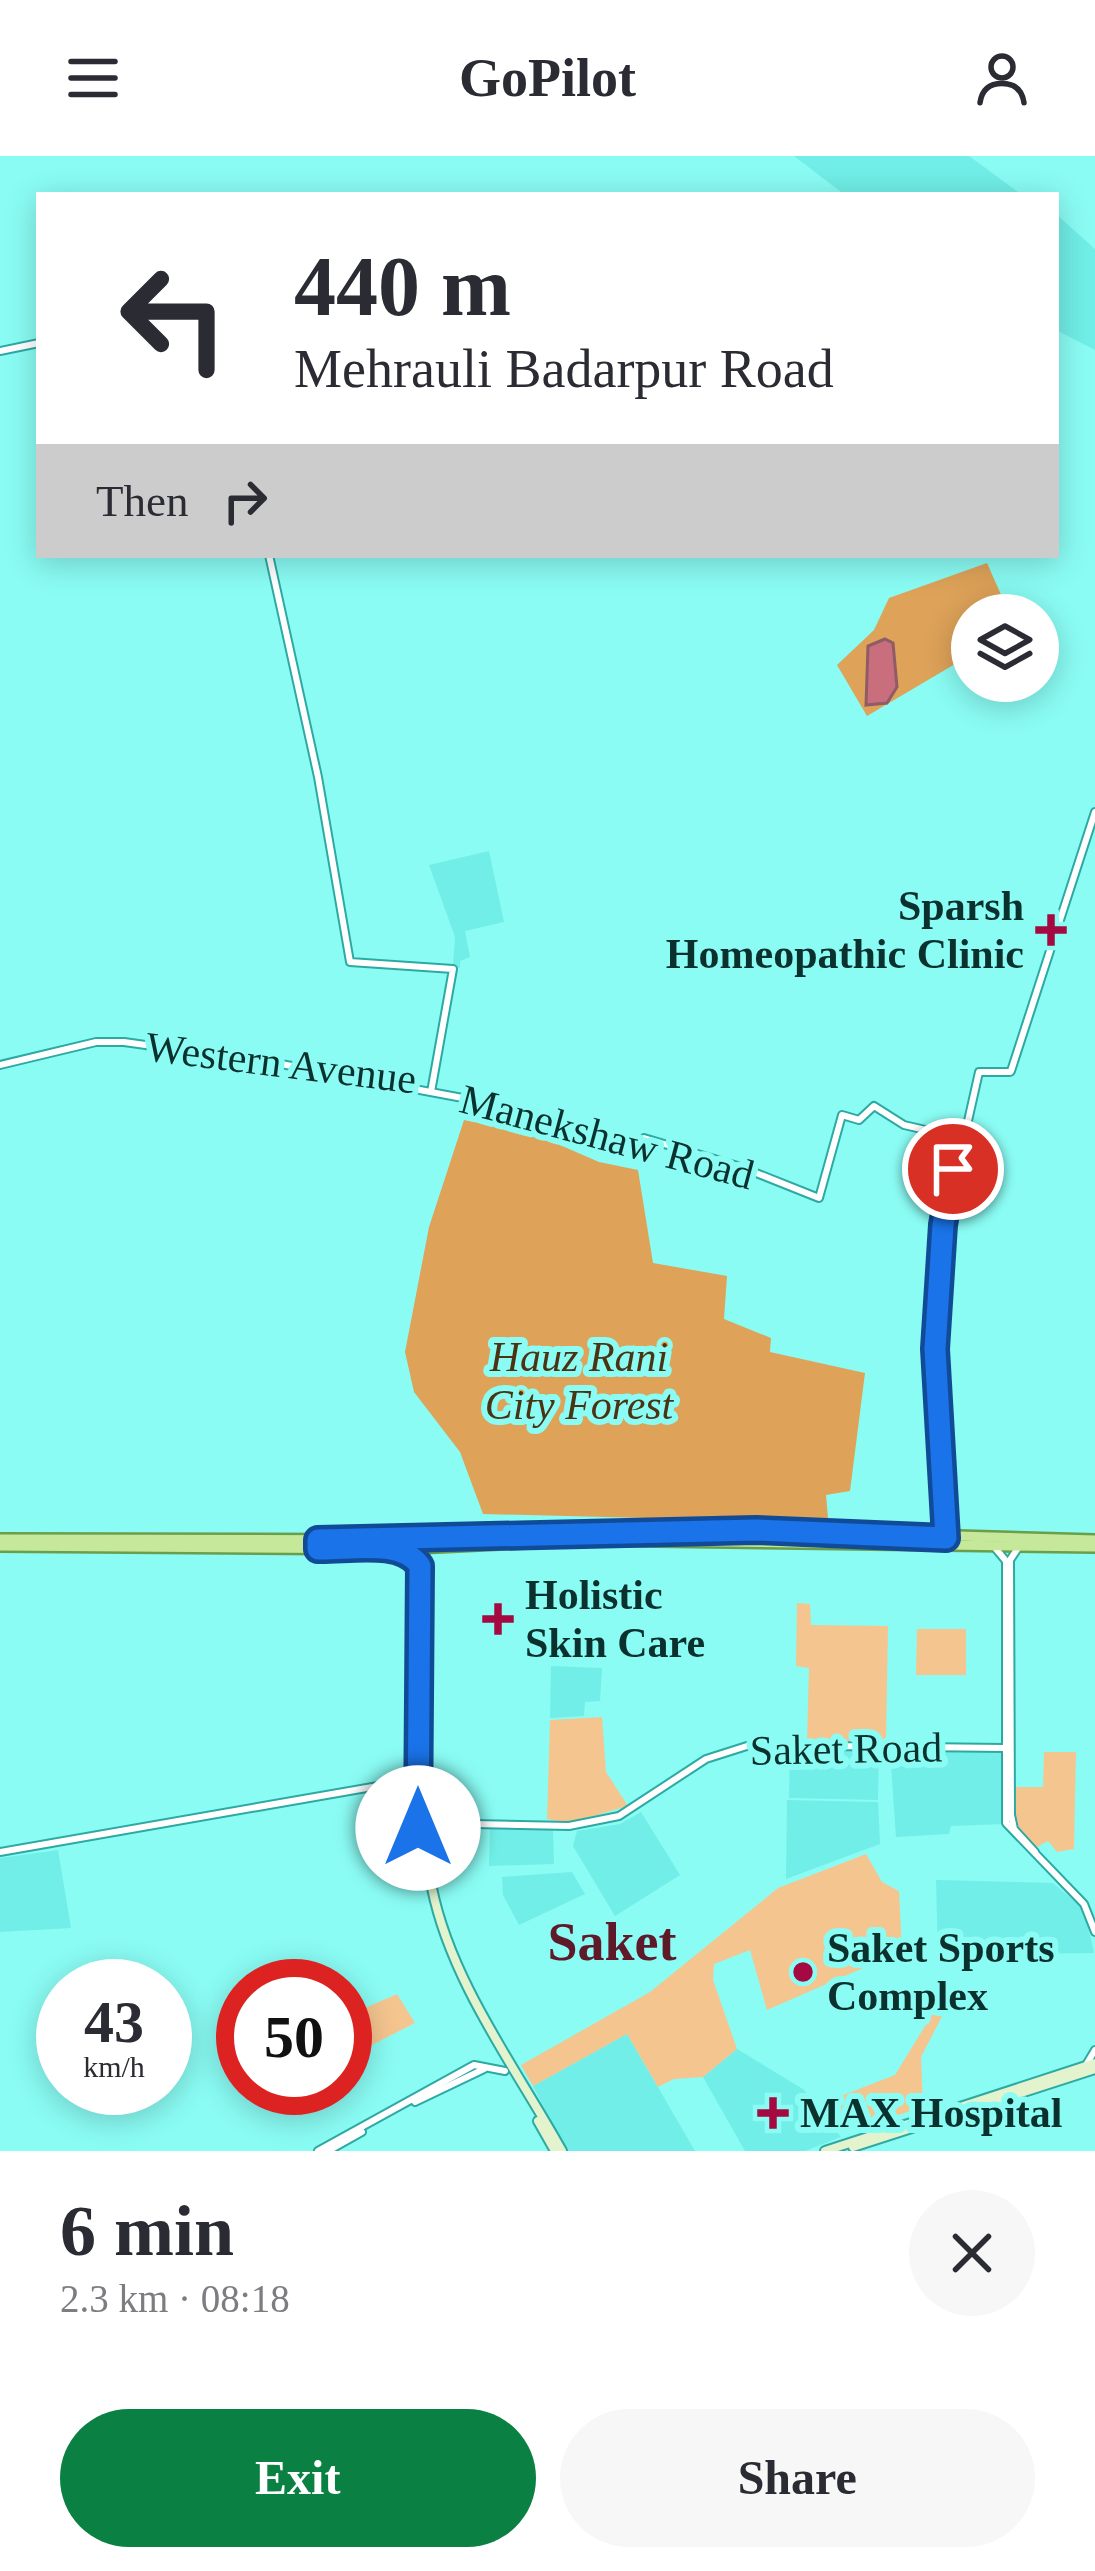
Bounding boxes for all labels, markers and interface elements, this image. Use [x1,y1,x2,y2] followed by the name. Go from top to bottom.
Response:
[60,45,126,111] icon: menu
[969,45,1035,111] icon: person
[459,48,636,108] text: GoPilot
[96,240,252,396] icon: left
[294,240,511,333] text: 440 m
[294,339,834,399] text: Mehrauli Badarpur Road
[212,468,278,534] icon: right
[96,476,188,526] text: Then
[951,594,1059,702] map controls
[951,594,1059,702] button: layers
[666,883,1024,977] place label: Sparsh Homeopathic Clinic
[1035,914,1067,946] marker: Sparsh Homeopathic Clinic
[143,1024,419,1102] street label: Western Avenue
[455,1076,759,1198] street label: Manekshaw Road
[902,1118,1004,1220] pin
[920,1136,986,1202] icon: arrive
[485,1334,675,1428] park label: Hauz Rani City Forest
[525,1572,705,1666] place label: Holistic Skin Care
[482,1603,514,1635] marker: Holistic Skin Care
[749,1724,943,1774] street label: Saket Road
[355,1765,481,1891] position arrow
[547,1912,677,1972] district label: Saket
[827,1925,1055,2019] place label: Saket Sports Complex
[216,1959,372,2115] speed limit sign: 50
[790,1959,816,1985] marker: Saket Sports Complex
[84,1989,144,2055] text: 43
[83,2050,145,2083] text: km/h
[800,2090,1063,2136] place label: MAX Hospital
[757,2097,789,2129] marker: MAX Hospital
[909,2190,1035,2316] button: close
[60,2191,234,2271] text: 6 min
[60,2277,290,2320] text: 2.3 km · 08:18
[60,2409,536,2547] button: Exit
[560,2409,1035,2547] button: Share

